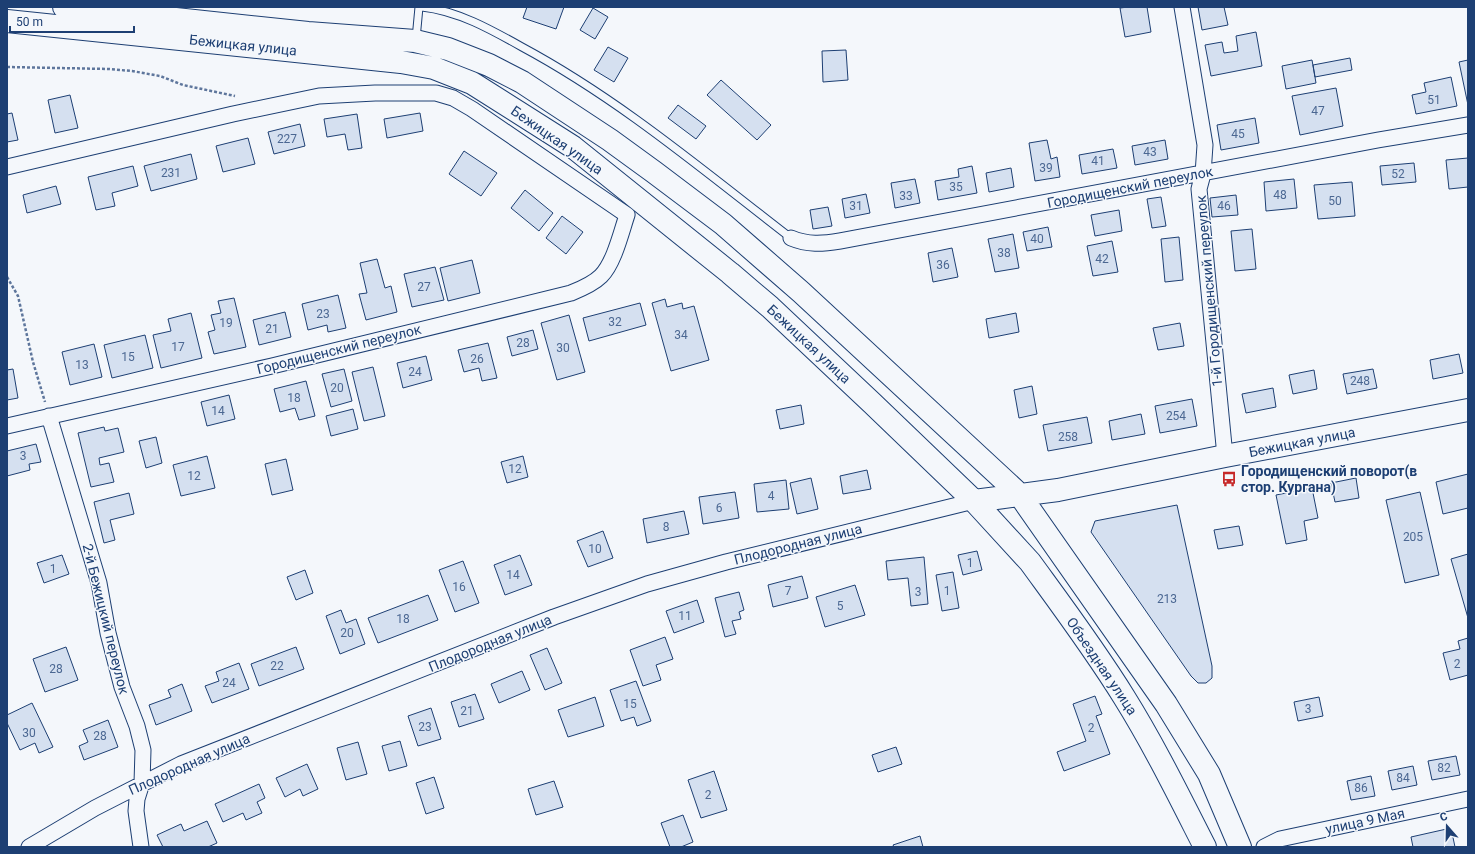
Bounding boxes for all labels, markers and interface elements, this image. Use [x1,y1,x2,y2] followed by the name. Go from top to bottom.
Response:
[10,8,134,34] scale bar
[16,15,43,29] text: 50 m
[188,31,298,59] street label: Бежицкая улица
[1427,93,1441,107] house number: 51
[508,102,606,178] street label: Бежицкая улица
[1311,104,1325,118] house number: 47
[1231,127,1245,141] house number: 45
[277,132,297,146] house number: 227
[1143,145,1157,159] house number: 43
[1091,154,1105,168] house number: 41
[1039,161,1053,175] house number: 39
[1046,163,1215,211] street label: Городищенский переулок
[161,166,181,180] house number: 231
[1391,167,1405,181] house number: 52
[949,180,963,194] house number: 35
[1273,188,1287,202] house number: 48
[899,189,913,203] house number: 33
[1193,194,1225,387] street label: 1-й Городищенский переулок
[1328,194,1342,208] house number: 50
[849,199,863,213] house number: 31
[1217,199,1231,213] house number: 46
[1030,232,1044,246] house number: 40
[997,246,1011,260] house number: 38
[1095,252,1109,266] house number: 42
[936,258,950,272] house number: 36
[417,280,431,294] house number: 27
[764,301,854,387] street label: Бежицкая улица
[316,307,330,321] house number: 23
[608,315,622,329] house number: 32
[219,316,233,330] house number: 19
[255,321,423,377] street label: Городищенский переулок
[265,322,279,336] house number: 21
[674,328,688,342] house number: 34
[516,336,530,350] house number: 28
[171,340,185,354] house number: 17
[556,341,570,355] house number: 30
[121,350,135,364] house number: 15
[470,352,484,366] house number: 26
[75,358,89,372] house number: 13
[408,365,422,379] house number: 24
[1350,374,1370,388] house number: 248
[330,381,344,395] house number: 20
[287,391,301,405] house number: 18
[211,404,225,418] house number: 14
[1166,409,1186,423] house number: 254
[1247,424,1357,460] street label: Бежицкая улица
[1058,430,1078,444] house number: 258
[20,449,26,463] house number: 3
[508,462,522,476] house number: 12
[1241,463,1417,496] place label: Городищенский поворот(в стор. Кургана)
[187,469,201,483] house number: 12
[1220,470,1238,488] bus stop icon: Городищенский поворот(в стор. Кургана)
[768,489,775,503] house number: 4
[716,501,723,515] house number: 6
[663,520,670,534] house number: 8
[732,520,864,568] street label: Плодородная улица
[1403,530,1423,544] house number: 205
[80,542,133,696] street label: 2-й Бежицкий переулок
[588,542,602,556] house number: 10
[967,556,973,570] house number: 1
[50,562,56,576] house number: 1
[506,568,520,582] house number: 14
[452,580,466,594] house number: 16
[785,584,792,598] house number: 7
[944,584,950,598] house number: 1
[915,585,921,599] house number: 3
[1157,592,1177,606] house number: 213
[837,599,844,613] house number: 5
[678,609,692,623] house number: 11
[426,611,554,675] street label: Плодородная улица
[396,612,410,626] house number: 18
[1063,614,1141,718] street label: Объездная улица
[340,626,354,640] house number: 20
[1454,657,1461,671] house number: 2
[270,659,284,673] house number: 22
[49,662,63,676] house number: 28
[222,676,236,690] house number: 24
[623,697,637,711] house number: 15
[1305,702,1311,716] house number: 3
[460,704,474,718] house number: 21
[418,720,432,734] house number: 23
[1088,721,1095,735] house number: 2
[22,726,36,740] house number: 30
[93,729,107,743] house number: 28
[126,730,252,798] street label: Плодородная улица
[1437,761,1451,775] house number: 82
[1396,771,1410,785] house number: 84
[1354,781,1368,795] house number: 86
[705,788,712,802] house number: 2
[1324,805,1406,837] street label: улица 9 Мая
[1427,806,1467,846] north arrow
[1438,810,1449,824] text: С

